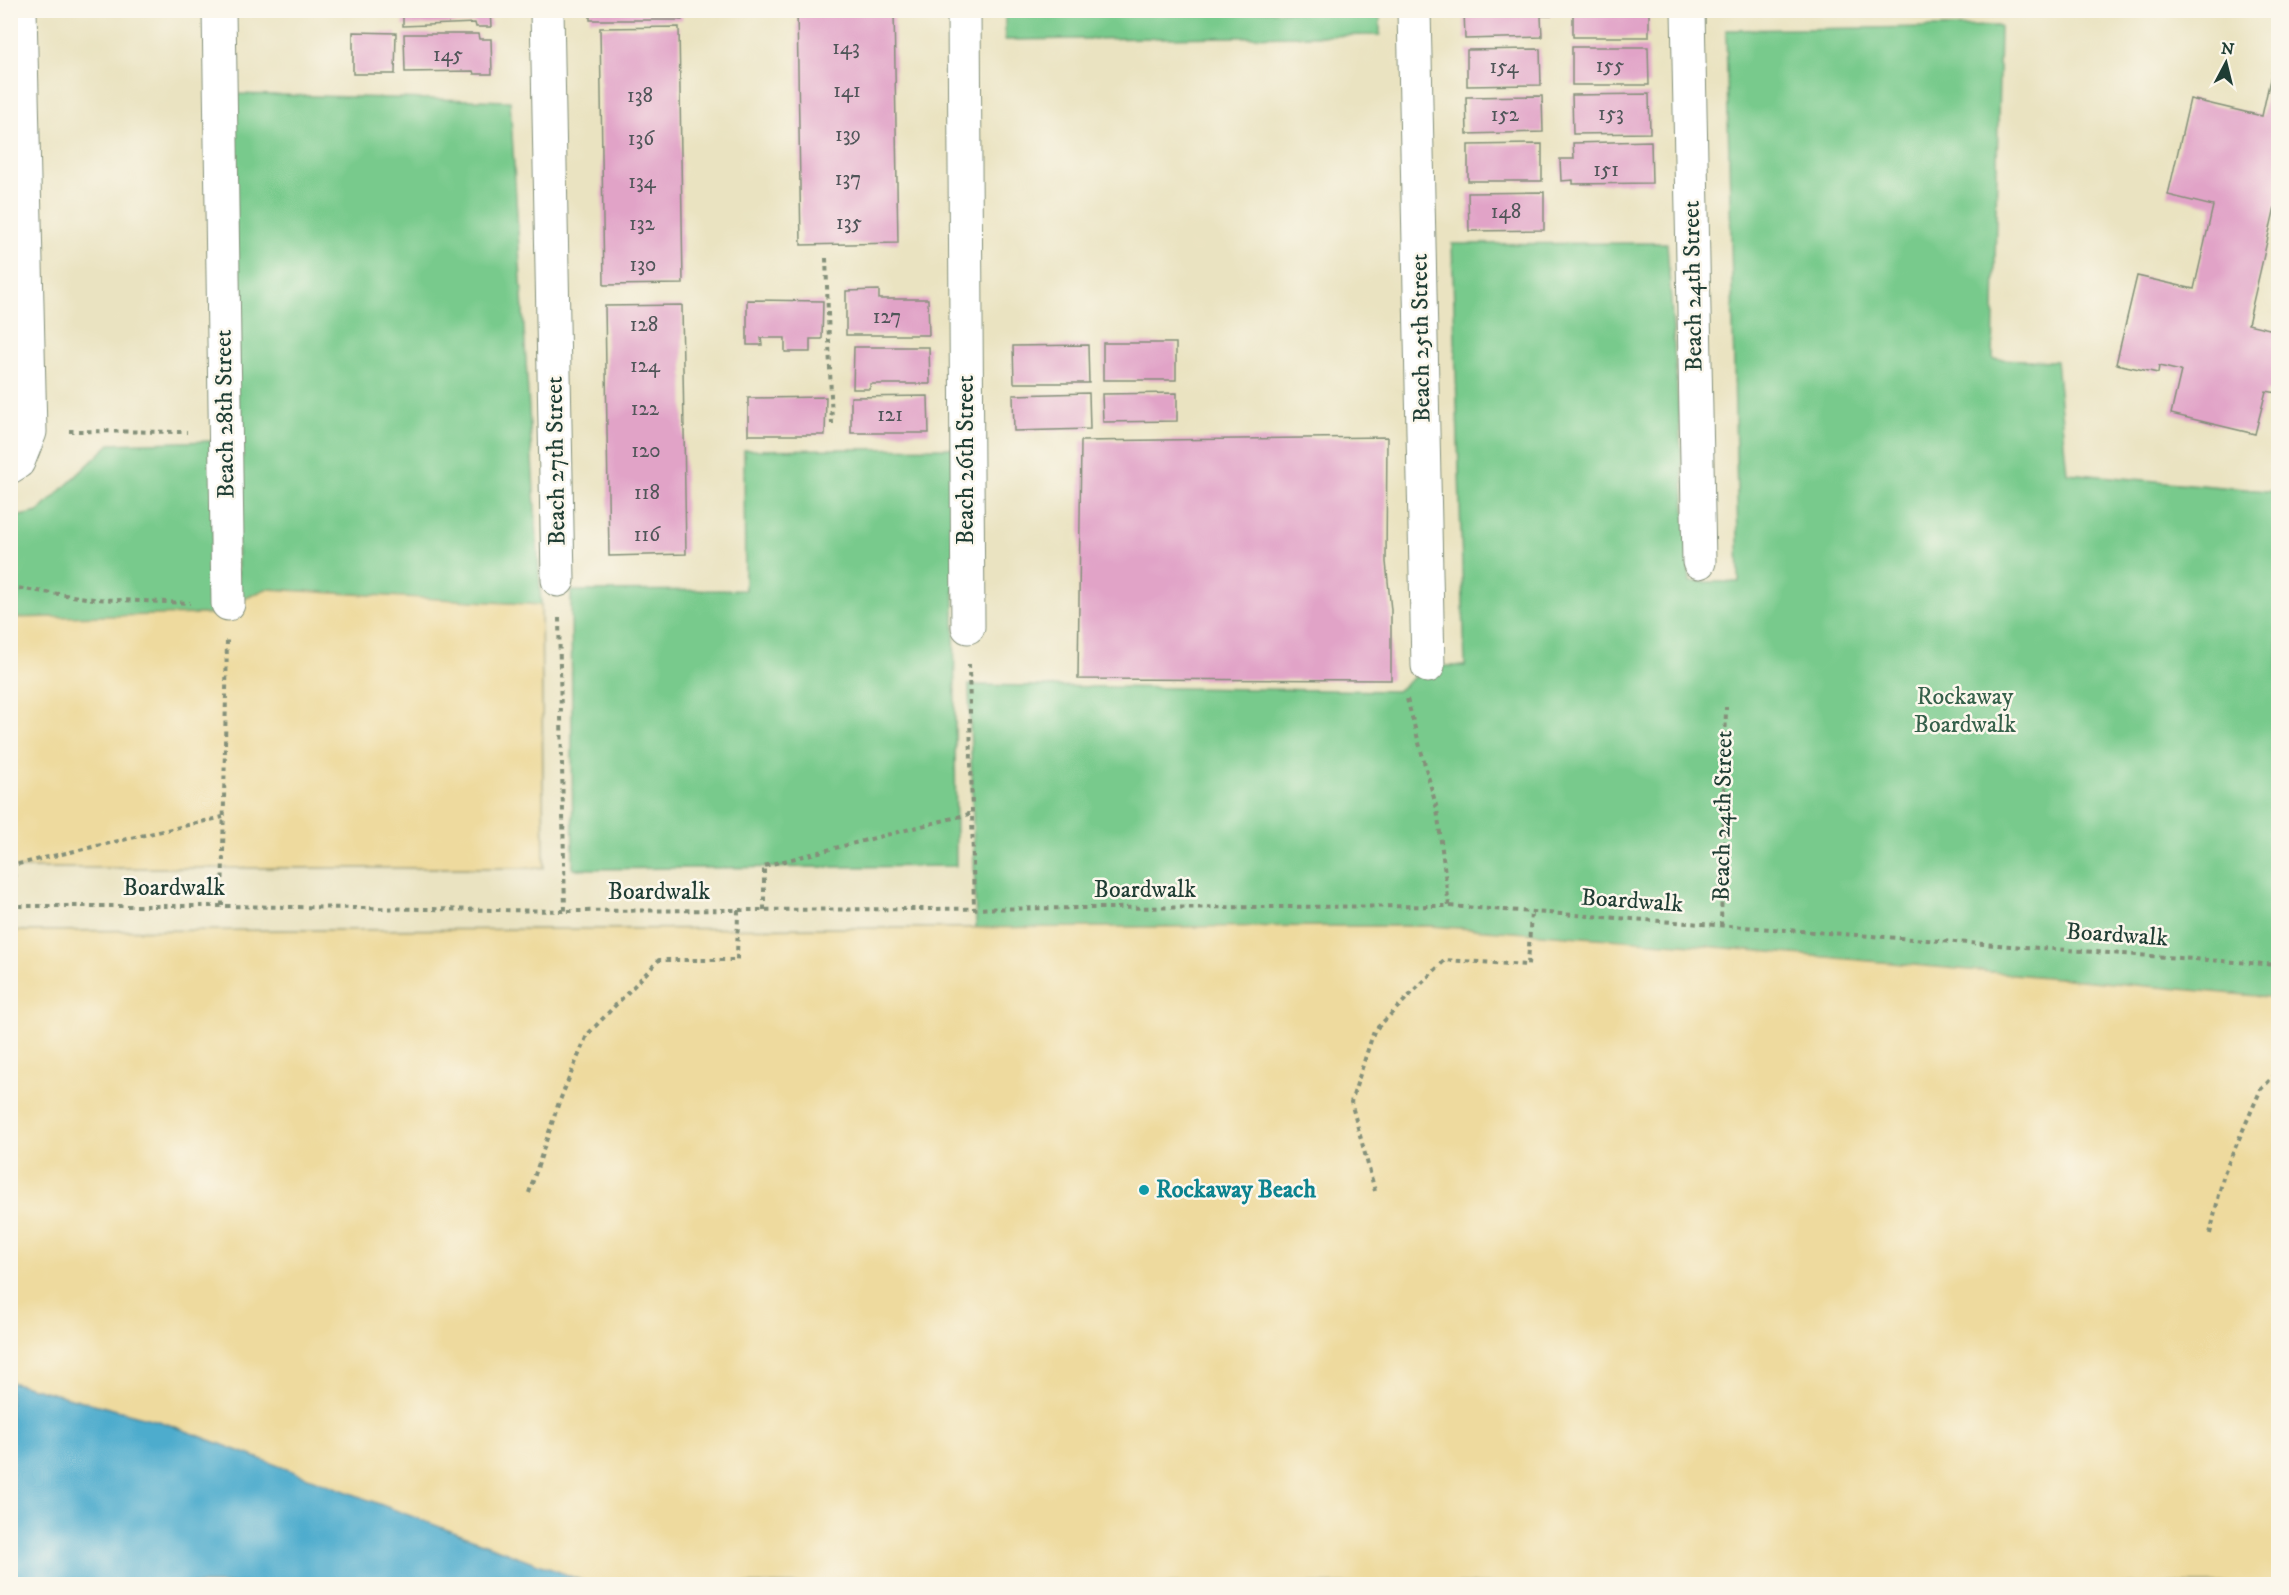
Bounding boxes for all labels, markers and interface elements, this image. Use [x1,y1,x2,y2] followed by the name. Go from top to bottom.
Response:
[2196,33,2256,93] north arrow
[832,35,860,61] house number: 143
[2220,38,2235,60] text: N
[433,42,463,68] house number: 145
[1596,53,1624,79] house number: 155
[1490,54,1519,80] house number: 154
[833,78,861,104] house number: 141
[627,83,653,109] house number: 138
[1598,101,1624,127] house number: 153
[1491,102,1520,128] house number: 152
[835,122,861,148] house number: 139
[628,126,655,152] house number: 136
[1593,157,1619,183] house number: 151
[835,166,861,192] house number: 137
[628,169,657,195] house number: 134
[1491,199,1521,225] house number: 148
[1677,200,1709,372] street label: Beach 24th Street
[836,210,862,236] house number: 135
[629,211,656,237] house number: 132
[630,252,656,278] house number: 130
[1405,253,1437,423] street label: Beach 25th Street
[873,304,901,330] house number: 127
[630,312,658,338] house number: 128
[209,329,241,499] street label: Beach 28th Street
[630,353,661,379] house number: 124
[951,375,981,545] street label: Beach 26th Street
[540,376,572,546] street label: Beach 27th Street
[631,396,660,422] house number: 122
[877,402,903,428] house number: 121
[631,438,661,464] house number: 120
[634,480,660,506] house number: 118
[634,522,661,548] house number: 116
[1914,682,2016,740] park label: Rockaway Boardwalk
[1707,730,1739,902] street label: Beach 24th Street
[123,873,225,903] street label: Boardwalk
[1094,875,1196,905] street label: Boardwalk
[608,877,710,907] street label: Boardwalk
[1580,882,1684,920] street label: Boardwalk
[2065,916,2169,954] street label: Boardwalk
[1156,1175,1316,1205] place label: Rockaway Beach
[1137,1183,1151,1197] marker: Rockaway Beach

